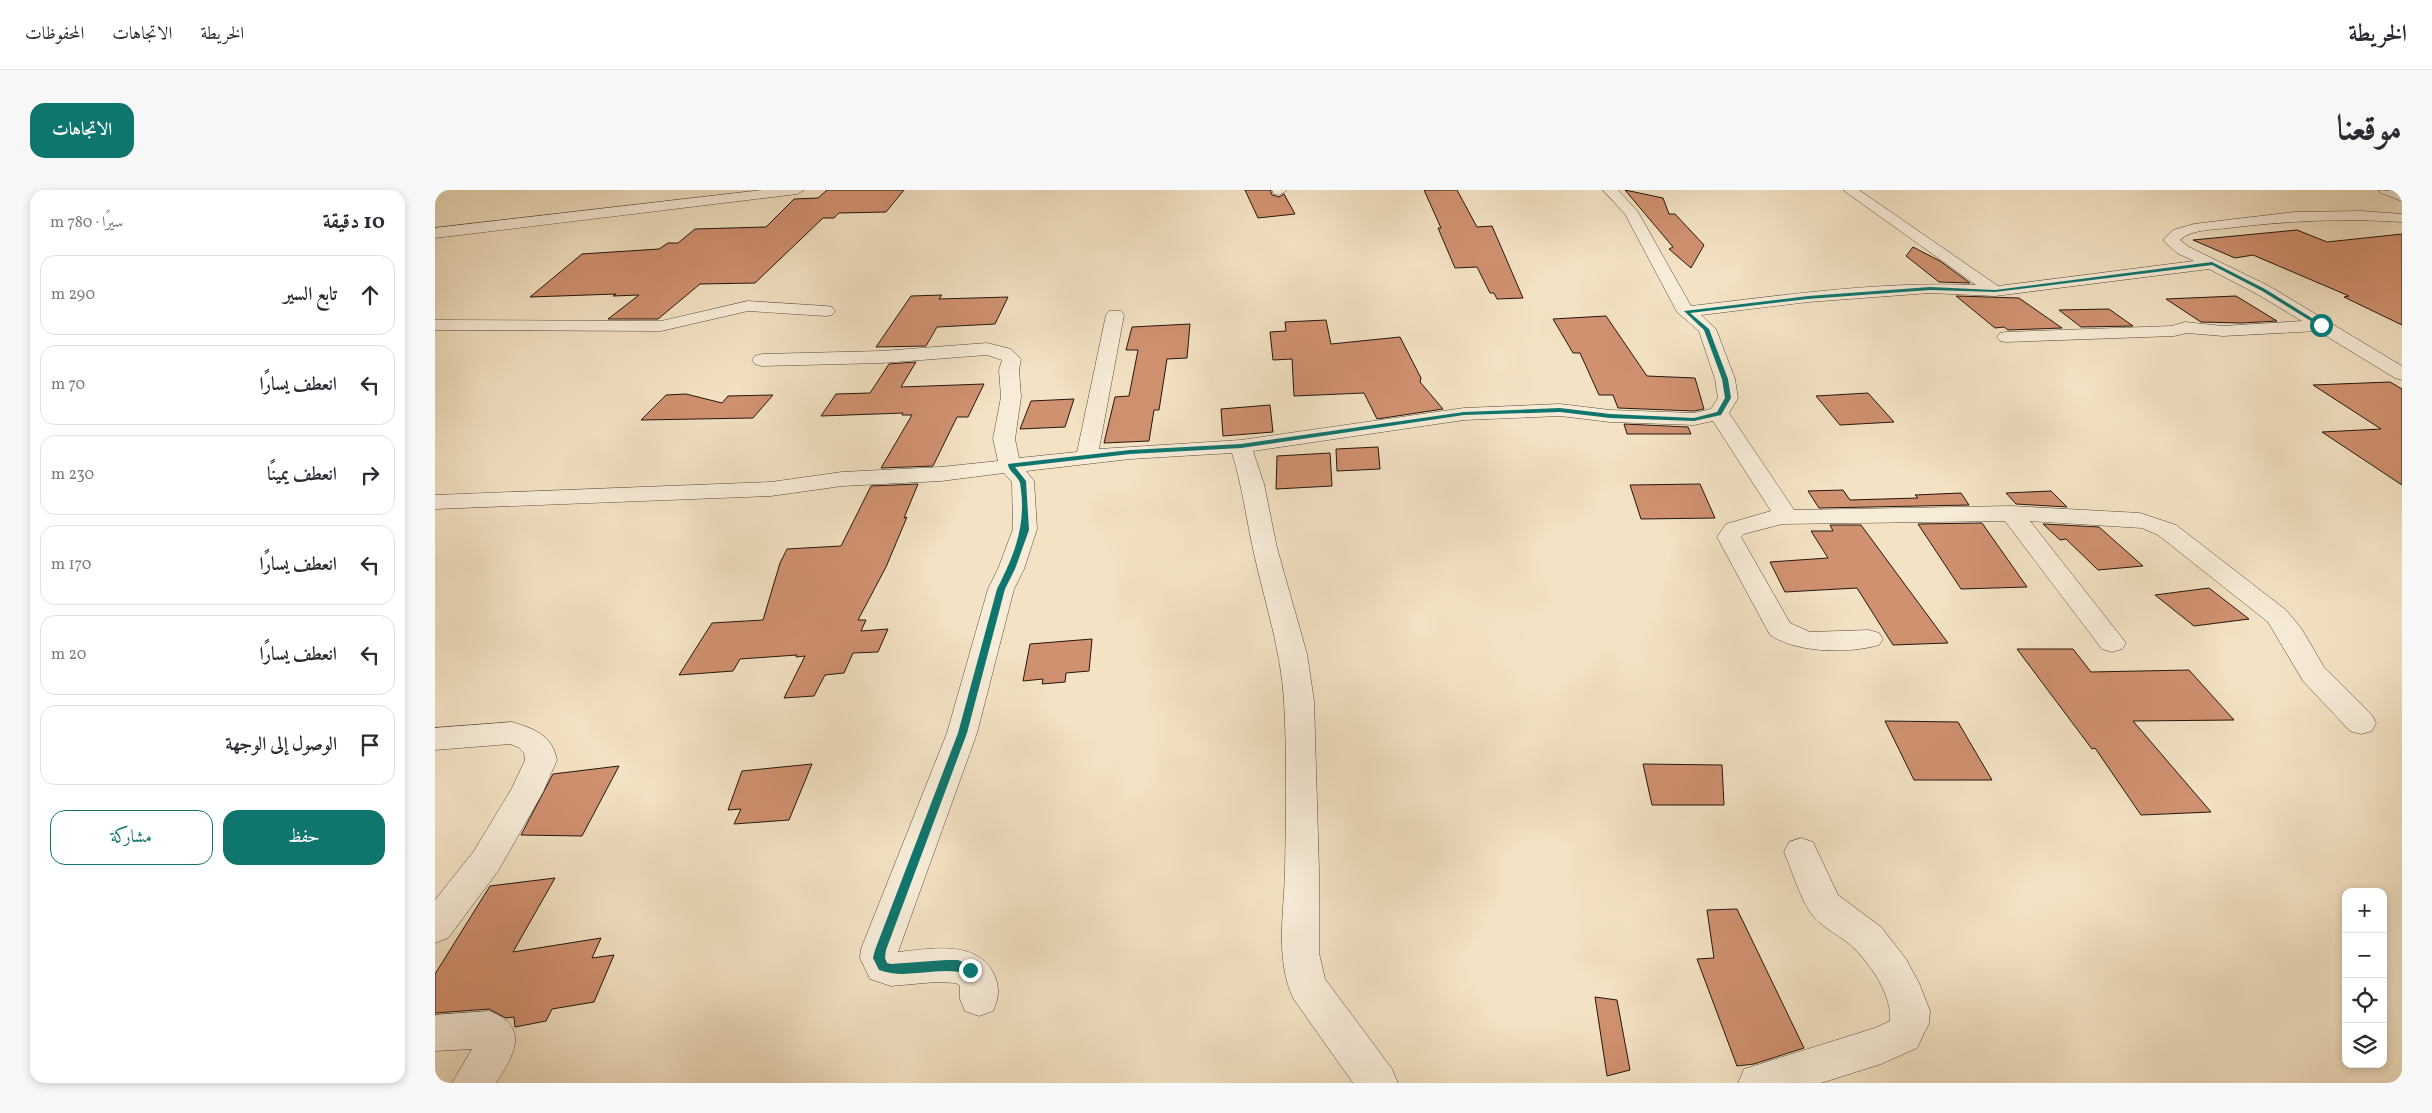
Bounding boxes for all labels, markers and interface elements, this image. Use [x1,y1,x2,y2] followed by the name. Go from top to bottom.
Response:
[2349,18,2407,52] text: الخريطة
[25,22,84,47] text: المحفوظات
[112,22,172,47] text: الاتجاهات
[200,22,244,47] text: الخريطة
[30,103,134,158] button: الاتجاهات
[2337,106,2402,154] text: موقعنا
[323,208,385,237] text: 10 دقيقة
[50,212,123,234] text: سيرًا · 780 m
[356,281,384,309] icon: ahead
[284,282,337,308] text: تابع السير
[51,284,95,306] text: 290 m
[2310,314,2333,337] route start
[356,371,384,399] icon: left
[259,372,337,398] text: انعطف يسارًا
[51,374,85,396] text: 70 m
[356,461,384,489] icon: right
[267,462,337,488] text: انعطف يمينًا
[51,464,94,486] text: 230 m
[356,551,384,579] icon: left
[259,552,337,578] text: انعطف يسارًا
[51,554,91,576] text: 170 m
[356,641,384,669] icon: left
[259,642,337,668] text: انعطف يسارًا
[51,644,86,666] text: 20 m
[356,731,384,759] icon: arrive
[225,732,337,758] text: الوصول إلى الوجهة
[50,810,213,865] button: مشاركة
[223,810,385,865] button: حفظ
[2342,888,2387,1068] map controls
[2342,888,2387,933] button: +
[2342,933,2387,978] button: −
[959,959,982,982] route end
[2342,978,2387,1023] button: locate
[2342,1023,2387,1068] button: layers

